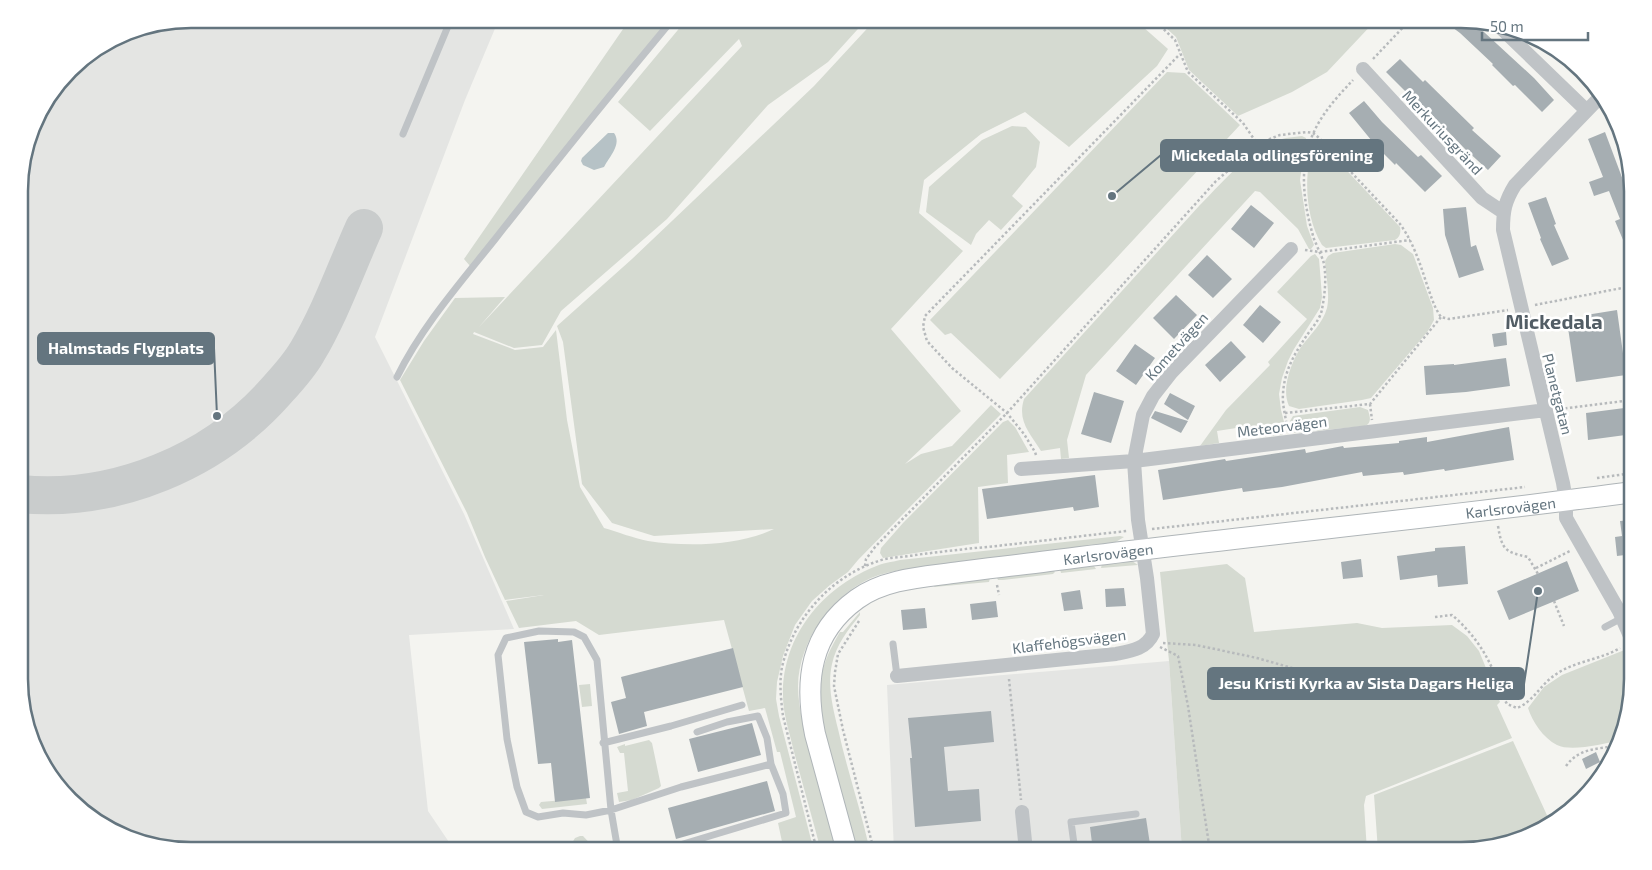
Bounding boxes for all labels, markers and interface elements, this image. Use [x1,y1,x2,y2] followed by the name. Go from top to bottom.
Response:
[1482,10,1588,42] scale bar
[1490,17,1524,35] text: 50 m
[1399,86,1487,178] street label: Merkuriusgränd
[1161,140,1383,171] callout: Mickedala odlingsförening
[1171,145,1374,164] text: Mickedala odlingsförening
[1141,308,1211,384] street label: Kometvägen
[1505,309,1603,333] district label: Mickedala
[38,333,214,364] callout: Halmstads Flygplats
[48,338,204,358] text: Halmstads Flygplats
[1539,351,1577,437] street label: Planetgatan
[1236,412,1328,440] street label: Meteorvägen
[1464,493,1557,522] street label: Karlsrovägen
[1062,539,1154,568] street label: Karlsrovägen
[1011,625,1127,657] street label: Klaffehögsvägen
[1208,668,1524,699] callout: Jesu Kristi Kyrka av Sista Dagars Heliga
[1218,673,1514,693] text: Jesu Kristi Kyrka av Sista Dagars Heliga

